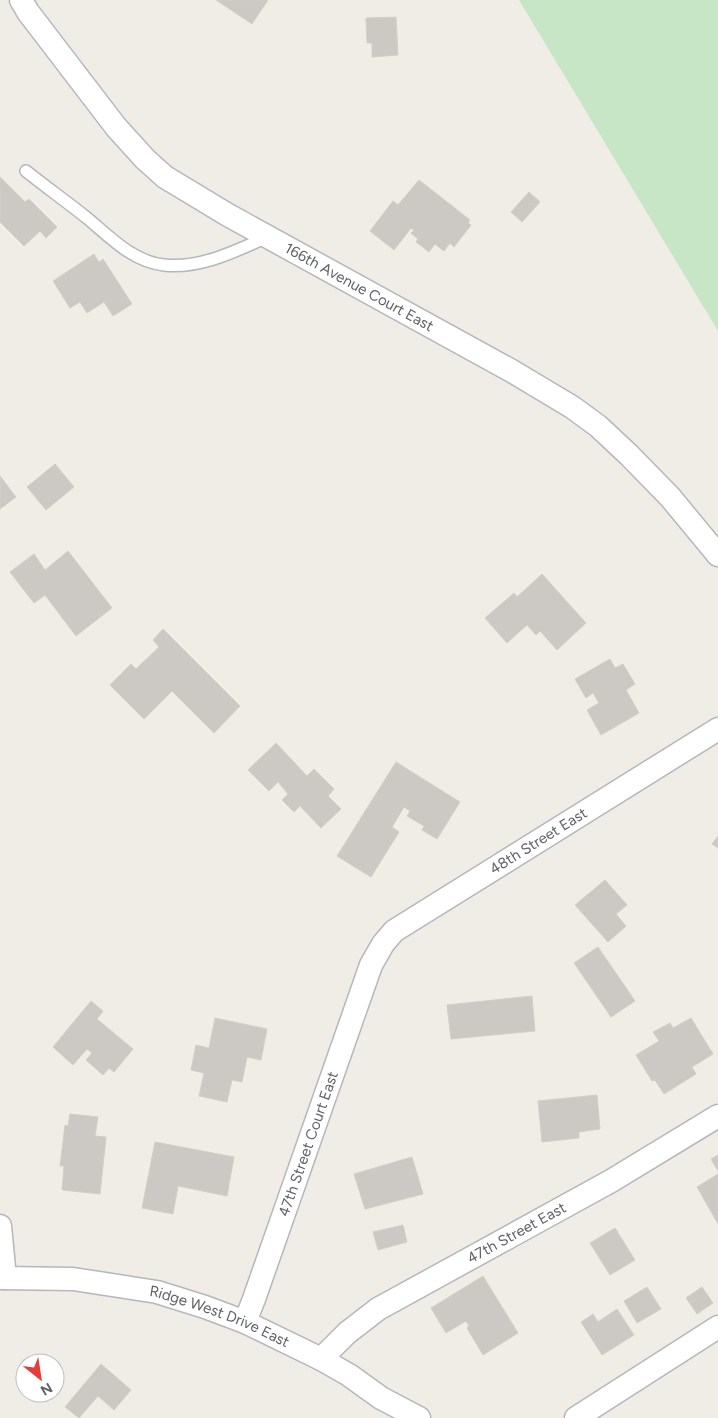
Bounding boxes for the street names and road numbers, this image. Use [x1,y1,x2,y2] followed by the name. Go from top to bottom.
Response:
[282,239,437,335] street label: 166th Avenue Court East
[486,804,591,878] street label: 48th Street East
[275,1069,342,1219] street label: 47th Street Court East
[464,1198,569,1267] street label: 47th Street East
[148,1282,293,1351] street label: Ridge West Drive East

